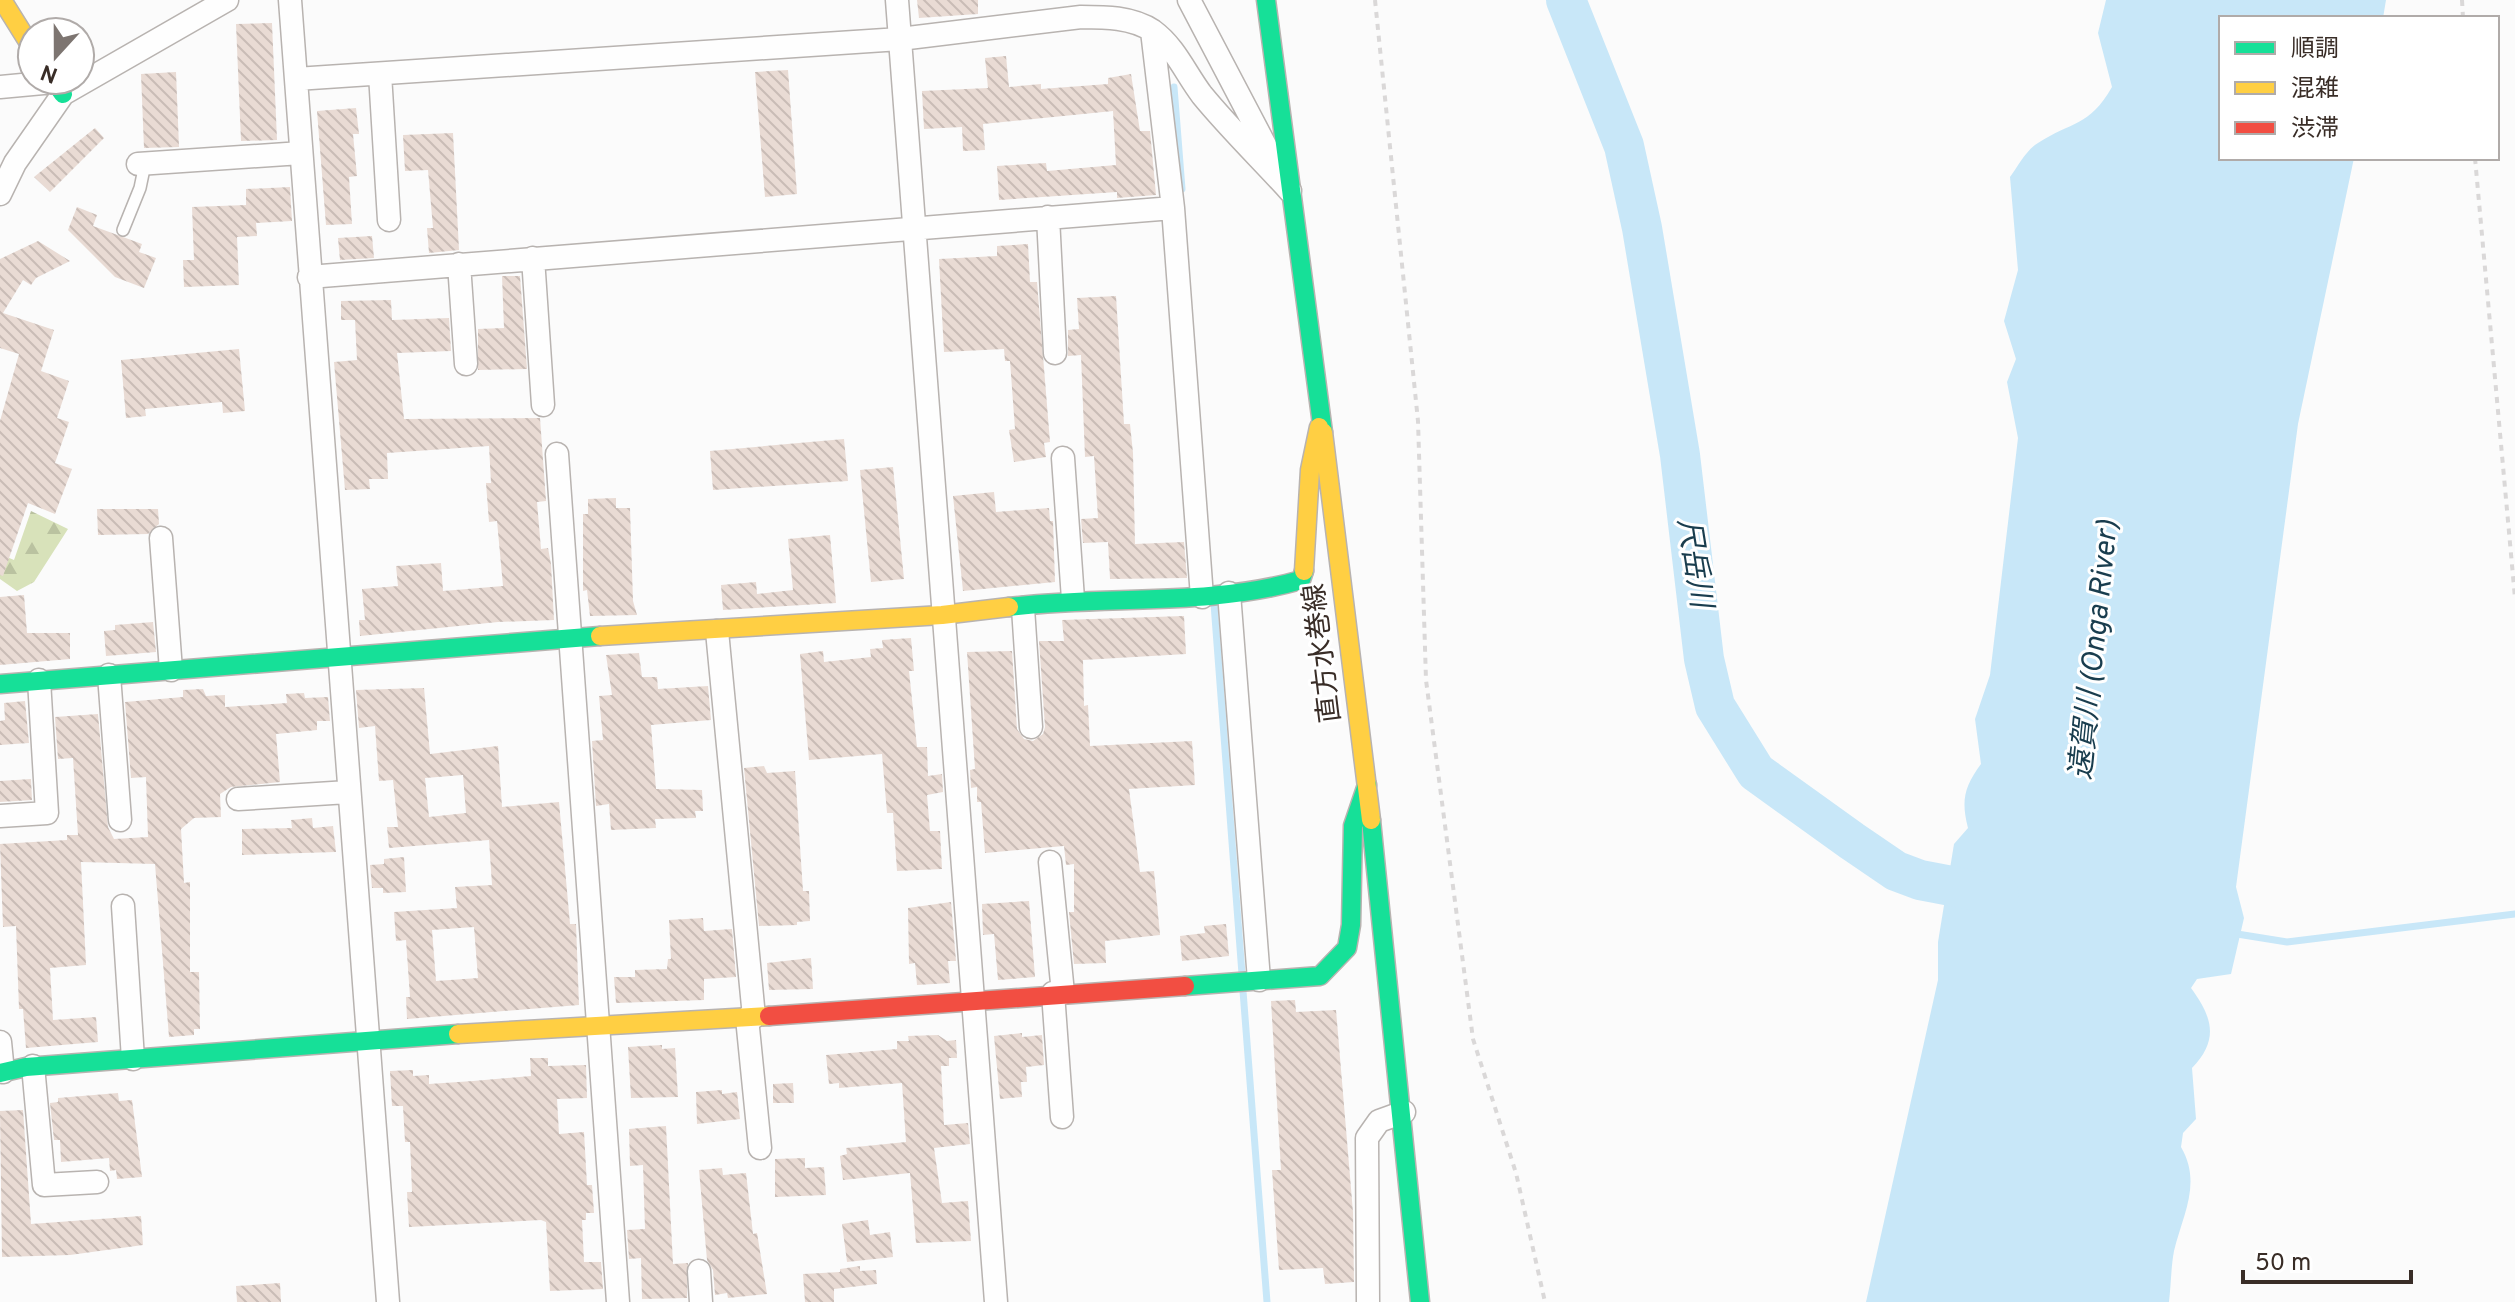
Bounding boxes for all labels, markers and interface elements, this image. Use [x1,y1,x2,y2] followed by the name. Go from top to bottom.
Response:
[16,16,96,96] north arrow
[2219,16,2499,160] legend
[2291,35,2339,65] text: 順調
[38,57,62,88] text: N
[2291,75,2339,105] text: 混雑
[2291,115,2339,145] text: 渋滞
[1668,516,1719,613] water label: 尺岳川
[2064,518,2128,782] water label: 遠賀川 (Onga River)
[1298,581,1350,725] street label: 直方水巻線
[2243,1234,2411,1284] scale bar
[2255,1249,2311,1279] text: 50 m

